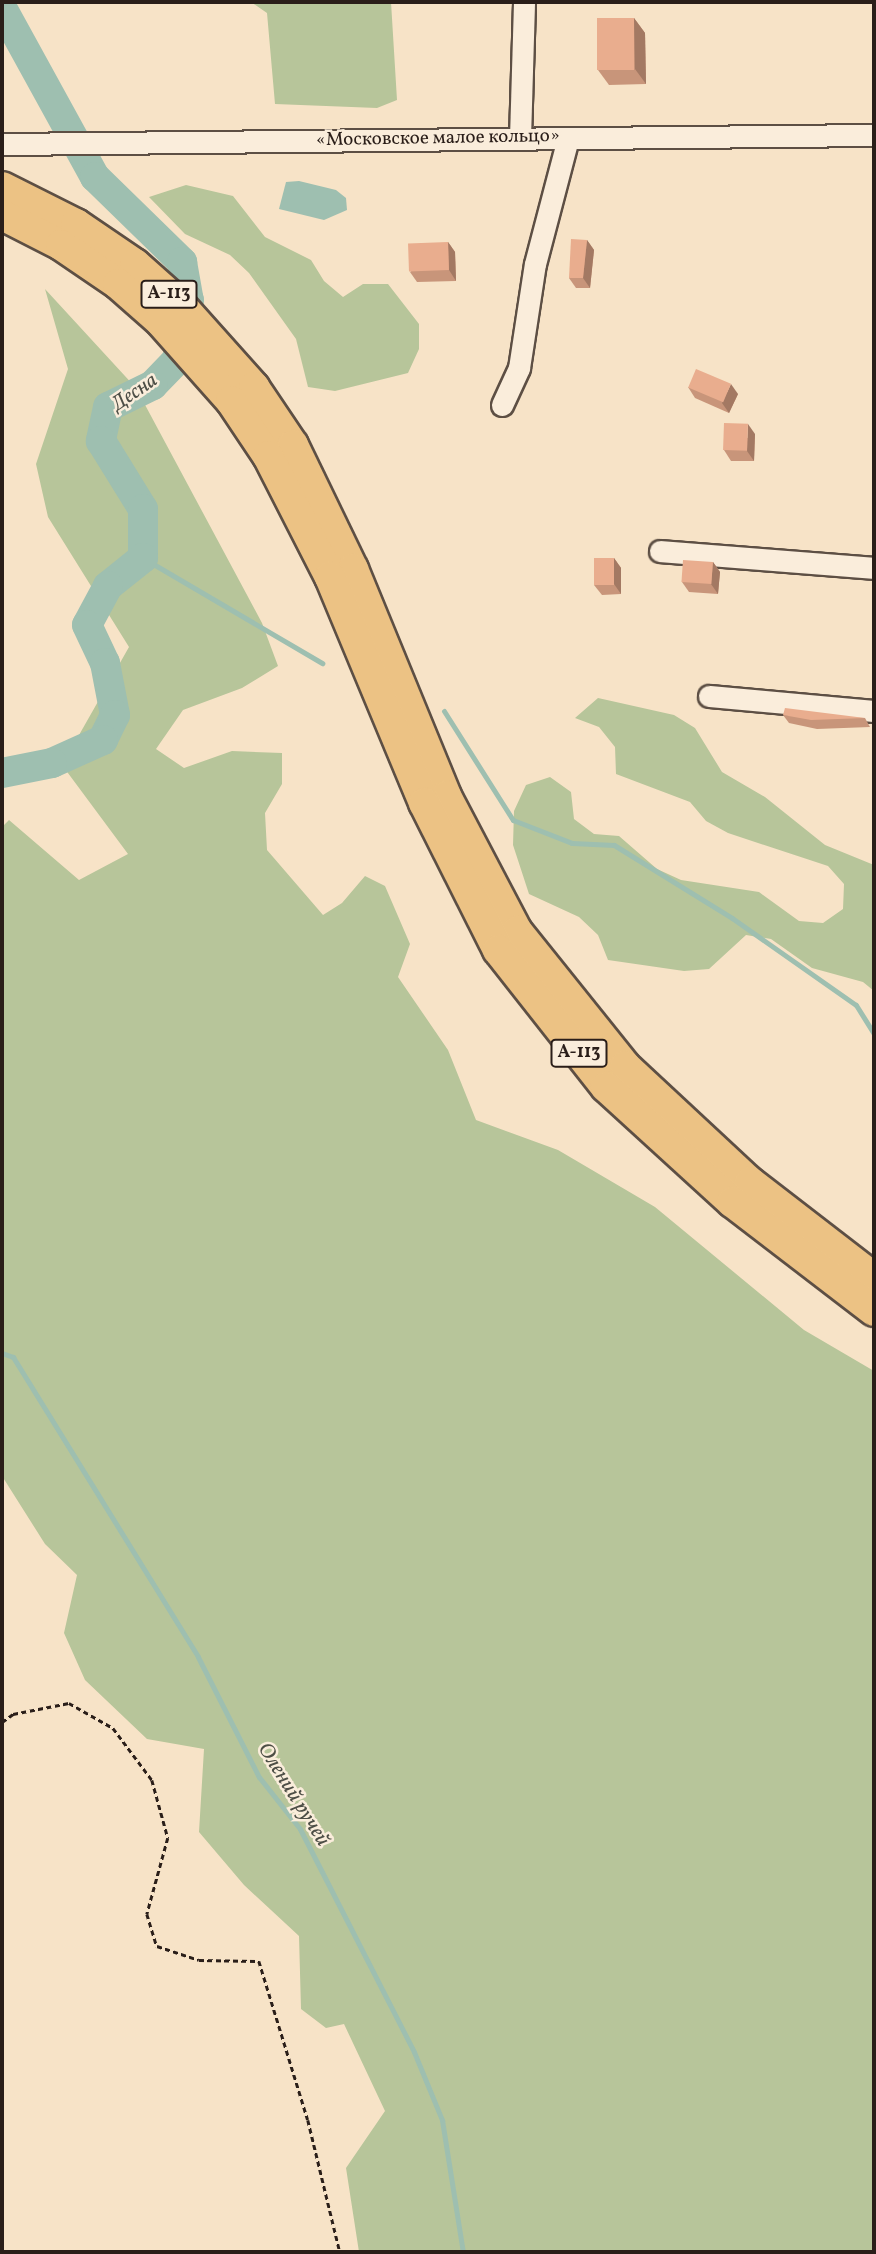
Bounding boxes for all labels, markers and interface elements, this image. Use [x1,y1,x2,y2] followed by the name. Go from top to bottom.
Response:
[316,125,560,153] street label: «Московское малое кольцо»
[139,280,199,308] road number: А-113
[107,368,163,418] water label: Десна
[549,1038,609,1068] road number: А-113
[251,1739,335,1851] water label: Олений ручей

